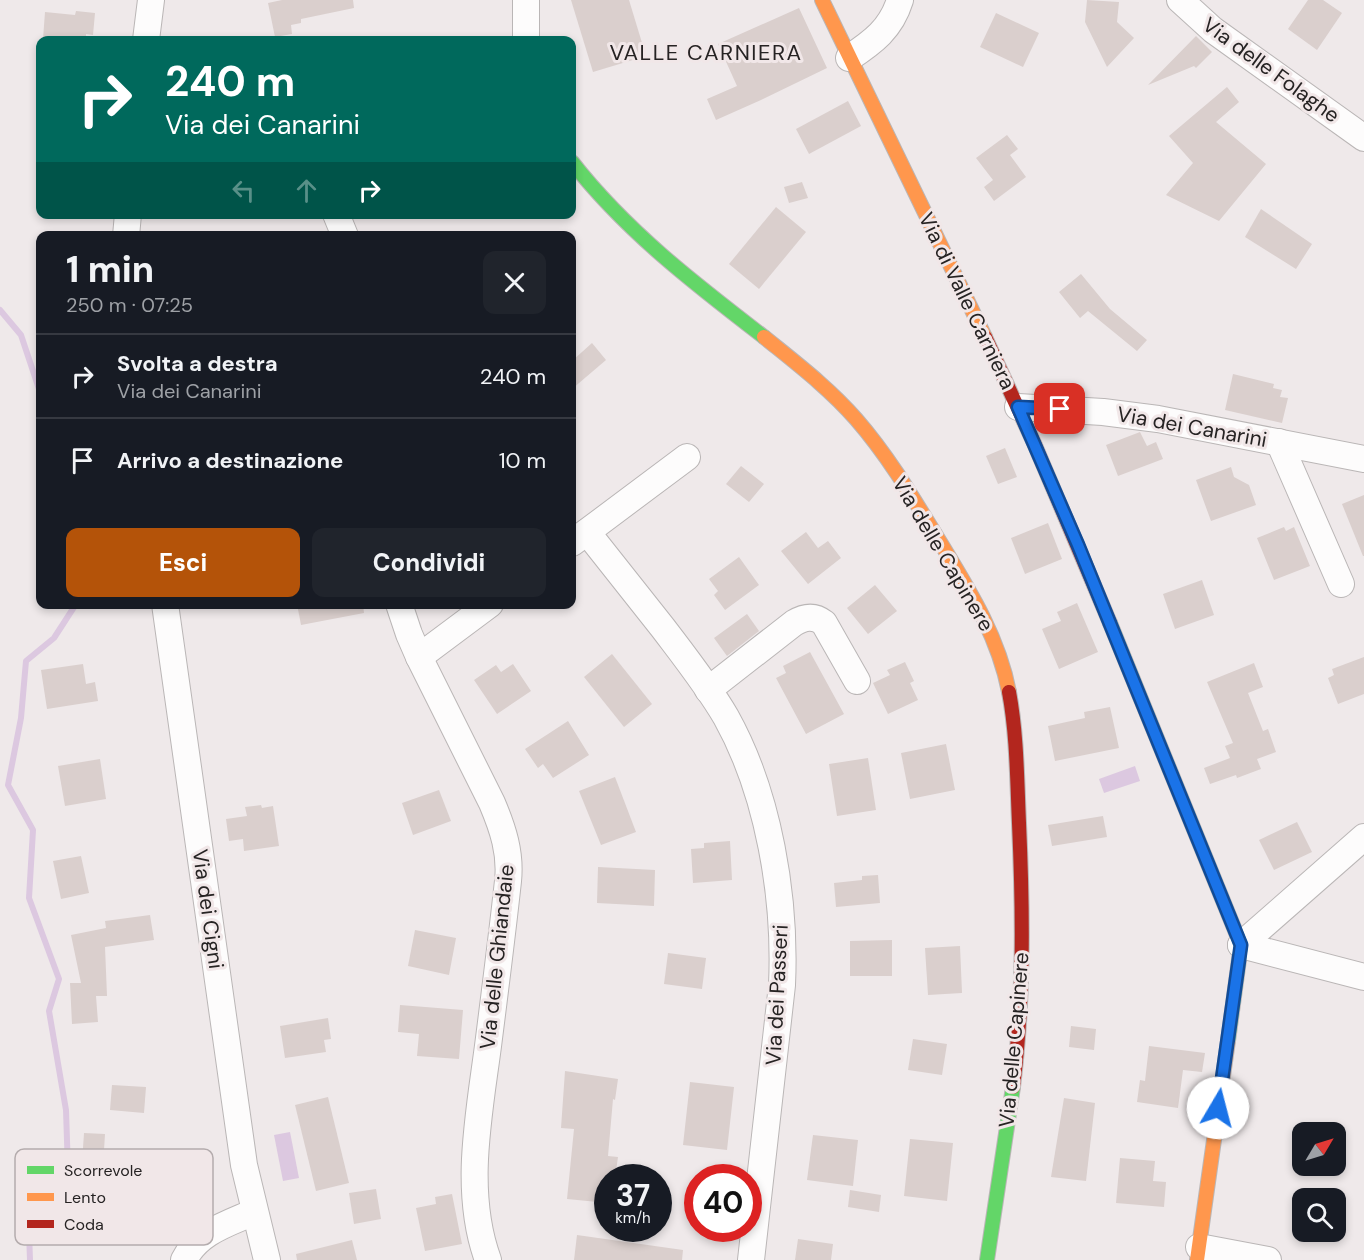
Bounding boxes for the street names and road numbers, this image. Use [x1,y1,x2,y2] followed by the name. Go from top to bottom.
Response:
[1197,11,1345,129] street label: Via delle Folaghe
[912,208,1022,394] street label: Via di Valle Carniera
[1115,400,1269,454] street label: Via dei Canarini
[886,471,1000,637] street label: Via delle Capinere
[186,847,230,971] street label: Via dei Cigni
[473,863,521,1051] street label: Via delle Ghiandaie
[759,924,795,1066] street label: Via dei Passeri
[992,951,1036,1129] street label: Via delle Capinere

